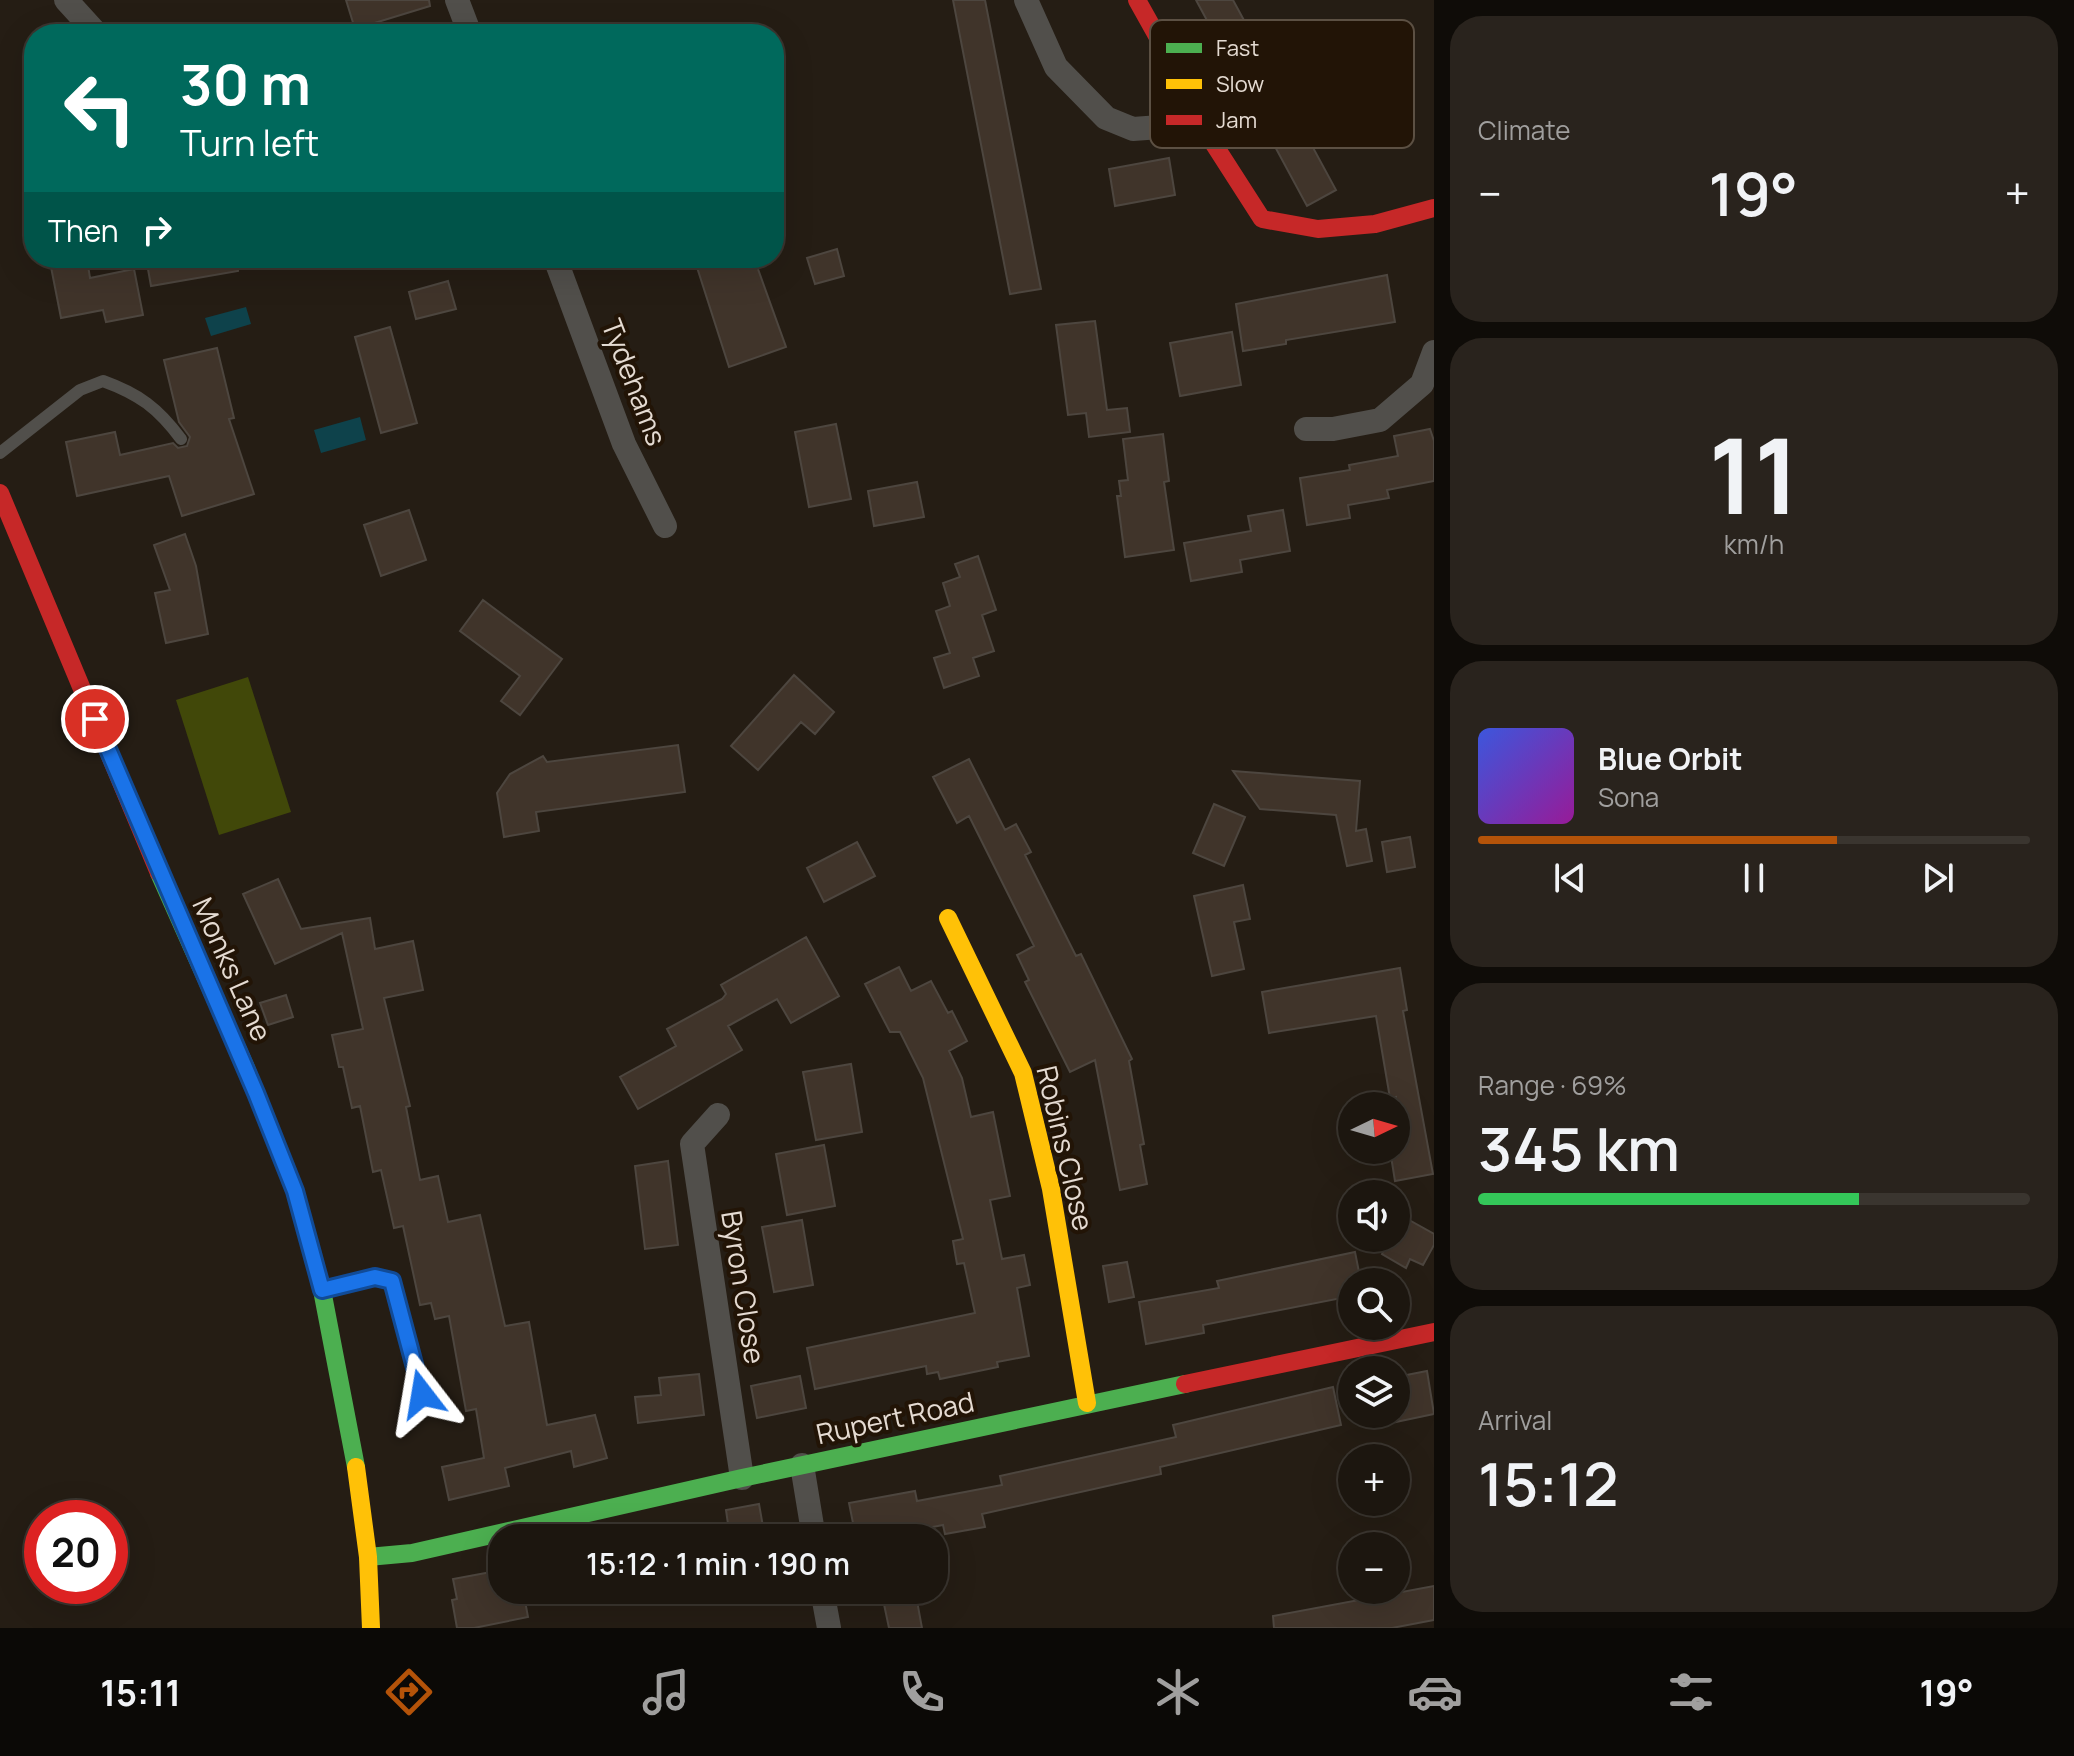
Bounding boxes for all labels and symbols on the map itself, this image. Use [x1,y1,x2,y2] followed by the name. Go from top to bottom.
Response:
[1150,20,1414,148] legend
[1216,33,1259,63] text: Fast
[1216,69,1264,99] text: Slow
[1216,105,1257,135] text: Jam
[594,313,676,451] street label: Tydehams
[61,685,129,753] pin
[184,891,282,1047] street label: Monks Lane
[1029,1062,1103,1234] street label: Robins Close
[1338,1092,1410,1164] north arrow
[713,1208,775,1366] street label: Byron Close
[380,1352,464,1436] position arrow
[813,1382,977,1452] street label: Rupert Road
[24,1500,128,1604] speed limit sign: 20

